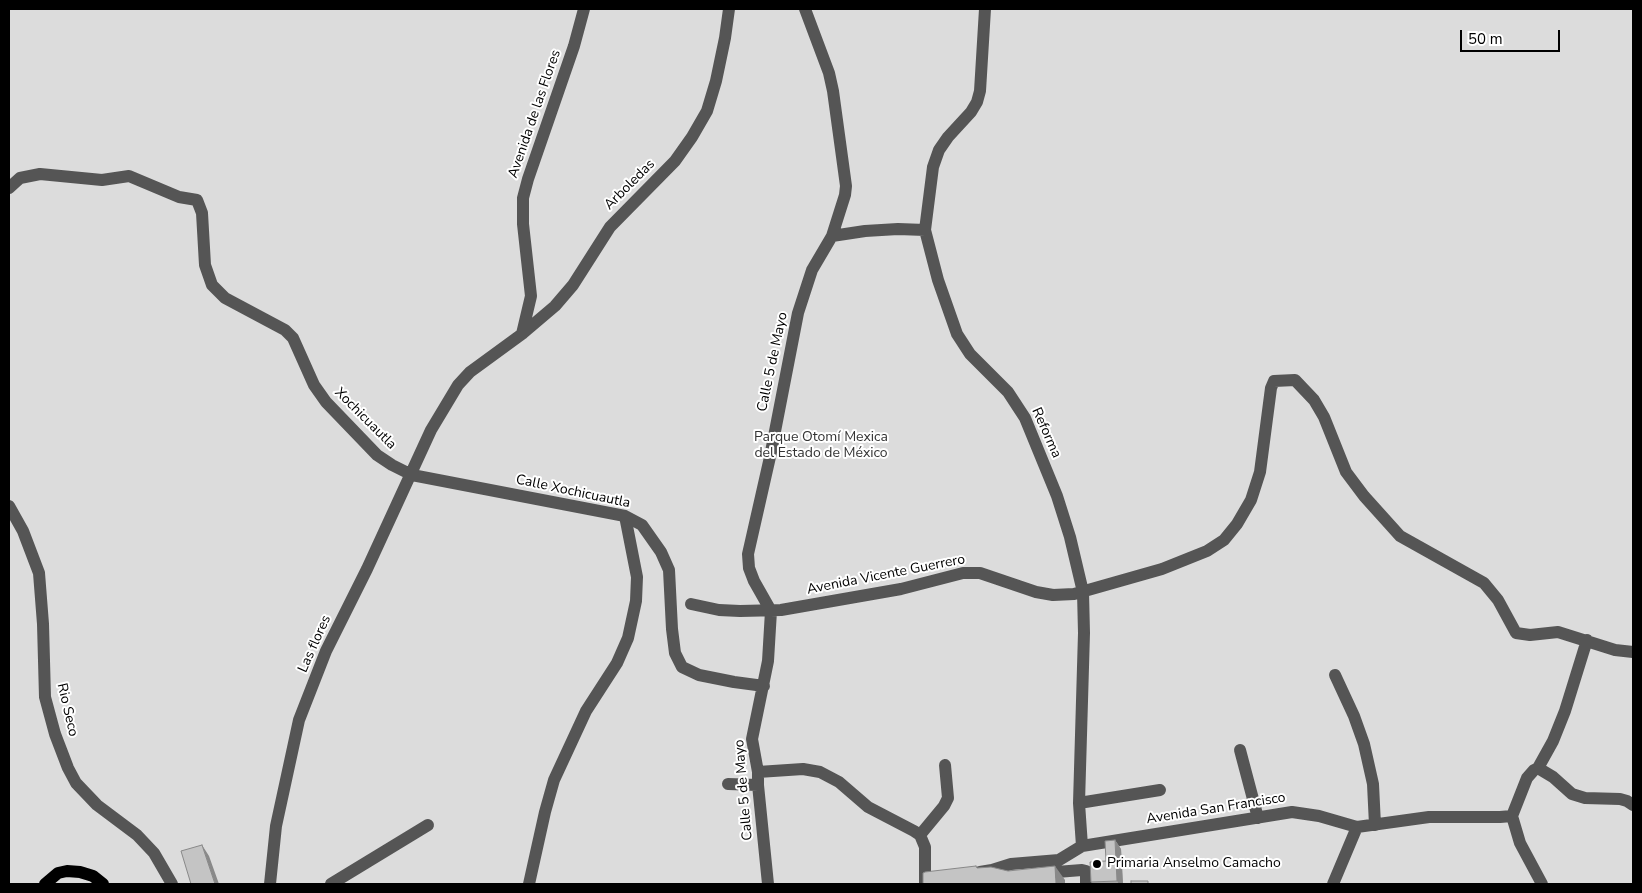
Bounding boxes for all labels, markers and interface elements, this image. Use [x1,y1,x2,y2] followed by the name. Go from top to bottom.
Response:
[1462,20,1562,52] scale bar
[1468,29,1503,49] text: 50 m
[505,48,565,180] street label: Avenida de las Flores
[601,156,659,214] street label: Arboledas
[754,311,792,413] street label: Calle 5 de Mayo
[331,385,399,453] street label: Xochicuautla
[1027,405,1065,461] street label: Reforma
[754,430,888,462] park label: Parque Otomí Mexica del Estado de México
[514,472,632,512] street label: Calle Xochicuautla
[805,551,967,599] street label: Avenida Vicente Guerrero
[295,613,335,675] street label: Las flores
[53,682,81,738] street label: Rio Seco
[731,739,757,841] street label: Calle 5 de Mayo
[1145,790,1287,828] street label: Avenida San Francisco
[1107,856,1281,872] place label: Primaria Anselmo Camacho
[1091,858,1103,870] marker: Primaria Anselmo Camacho

